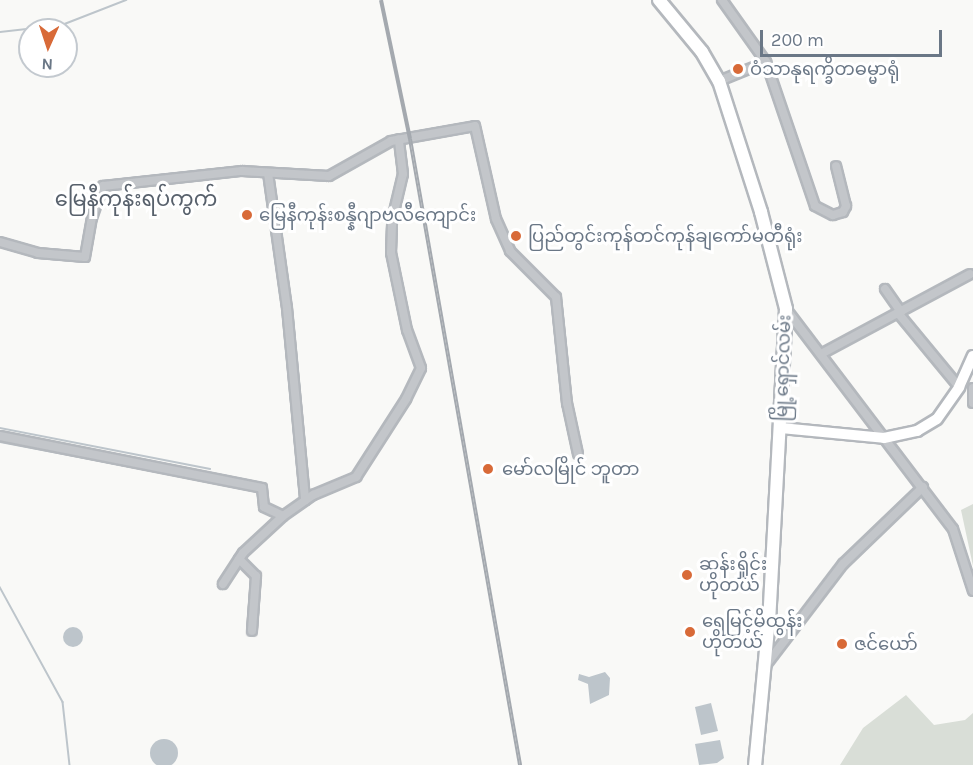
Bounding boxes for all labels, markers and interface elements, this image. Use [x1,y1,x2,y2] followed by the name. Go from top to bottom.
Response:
[18,18,78,78] north arrow
[763,18,944,56] scale bar
[771,29,824,51] text: 200 m
[41,55,53,74] text: N
[750,58,900,80] place label: ဝံသာနုရက္ခိတဓမ္မာရုံ
[731,62,745,76] marker: ဝံသာနုရက္ခိတဓမ္မာရုံ
[55,186,217,212] district label: မြေနီကုန်းရပ်ကွက်
[259,204,476,226] place label: မြေနီကုန်းစန္နီဂျာဗလီကျောင်း
[240,208,254,222] marker: မြေနီကုန်းစန္နီဂျာဗလီကျောင်း
[528,225,803,247] place label: ပြည်တွင်းကုန်တင်ကုန်ချကော်မတီရုံး
[509,229,523,243] marker: ပြည်တွင်းကုန်တင်ကုန်ချကော်မတီရုံး
[770,314,796,422] street label: မြို့ရှောင်လမ်း
[502,458,639,480] place label: မော်လမြိုင် ဘူတာ
[479,460,497,478] marker: မော်လမြိုင် ဘူတာ
[699,554,767,596] place label: ဆန်းရှိုင်း ဟိုတယ်
[680,568,694,582] marker: ဆန်းရှိုင်း ဟိုတယ်
[702,611,802,654] place label: ရွှေမြင့်မိုထွန်း ဟိုတယ်
[683,625,697,639] marker: ရွှေမြင့်မိုထွန်း ဟိုတယ်
[854,633,918,655] place label: ဇင်ယော်
[835,637,849,651] marker: ဇင်ယော်

